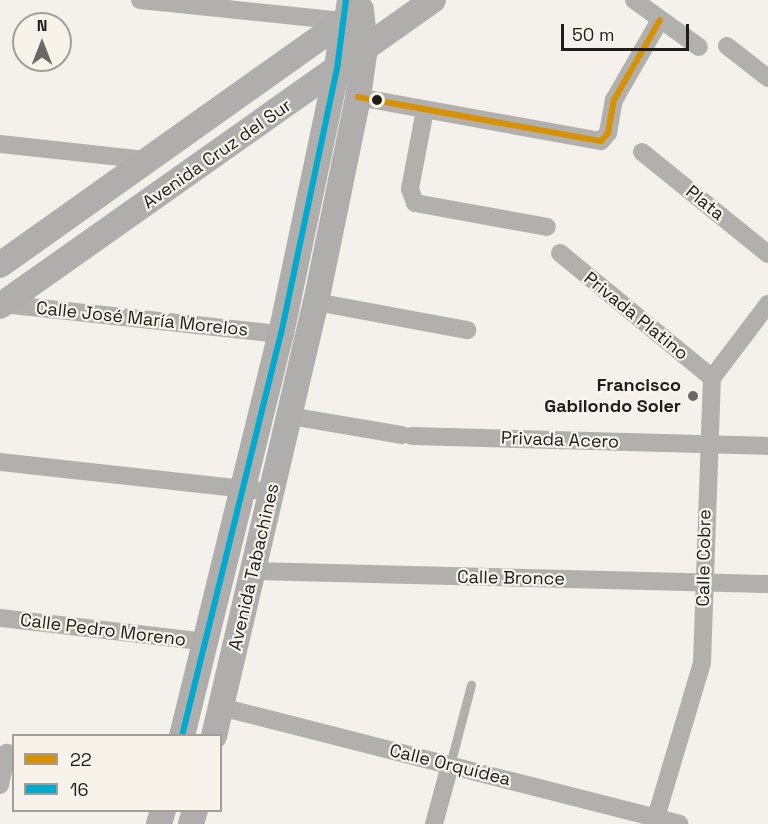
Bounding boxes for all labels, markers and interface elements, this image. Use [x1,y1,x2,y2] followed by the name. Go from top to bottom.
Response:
[12,12,72,72] north arrow
[564,12,692,50] scale bar
[37,15,47,36] text: N
[572,23,614,46] text: 50 m
[371,94,383,106] unlabelled marker
[139,95,295,213] street label: Avenida Cruz del Sur
[681,181,729,225] street label: Plata
[579,267,693,365] street label: Privada Platino
[35,297,249,341] street label: Calle José María Morelos
[544,375,681,418] place label: Francisco Gabilondo Soler
[686,389,700,403] marker: Francisco Gabilondo Soler
[500,427,620,453] street label: Privada Acero
[224,481,284,653] street label: Avenida Tabachines
[692,509,716,607] street label: Calle Cobre
[457,566,565,590] street label: Calle Bronce
[19,609,187,651] street label: Calle Pedro Moreno
[12,734,222,812] legend
[387,740,513,790] street label: Calle Orquídea
[70,748,92,771] text: 22
[70,778,89,801] text: 16

